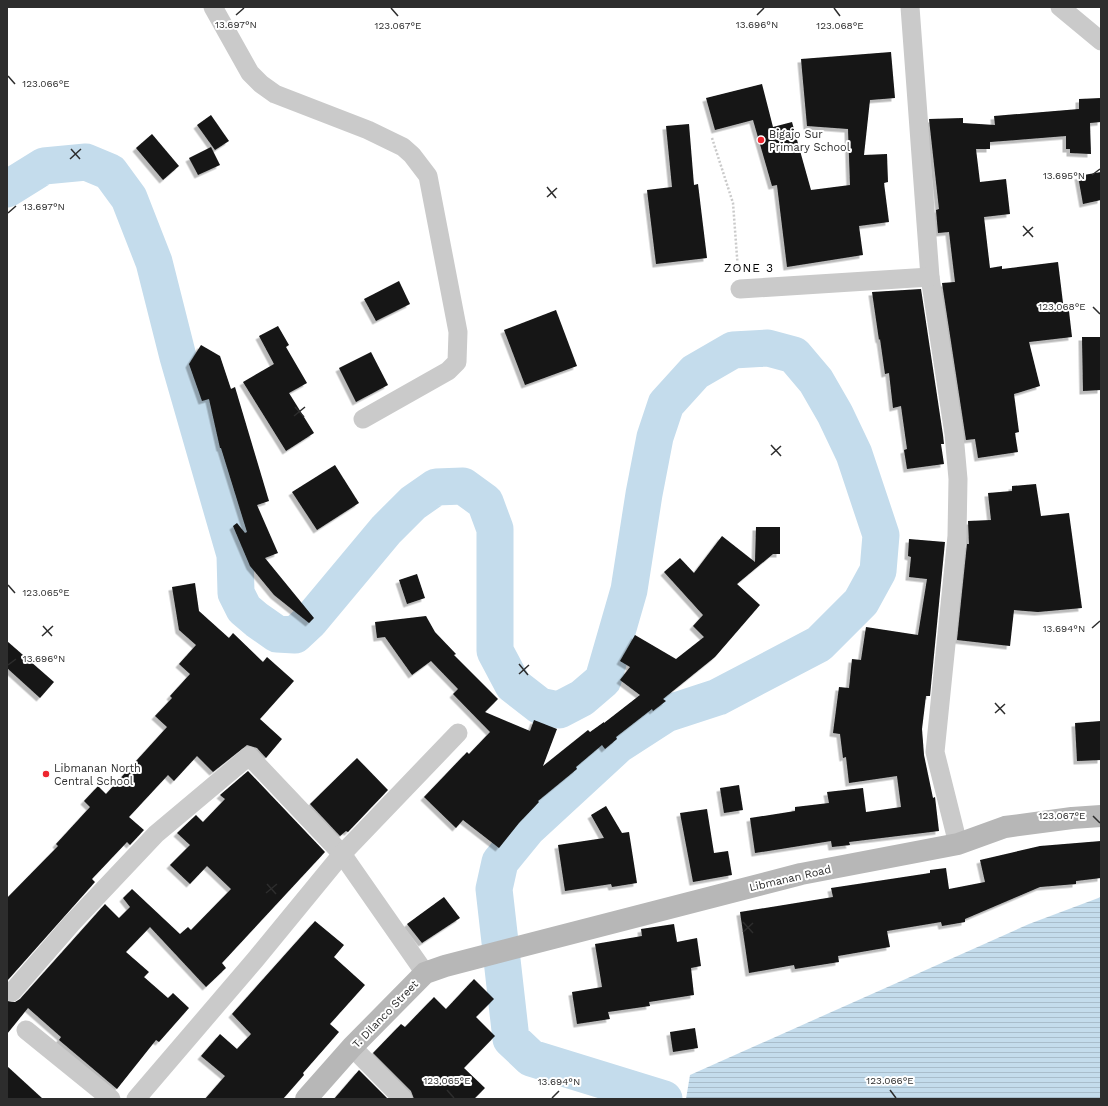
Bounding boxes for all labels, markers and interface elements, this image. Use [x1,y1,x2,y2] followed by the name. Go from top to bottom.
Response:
[215,19,257,30] text: 13.697°N
[736,19,778,30] text: 13.696°N
[375,20,421,31] text: 123.067°E
[816,20,864,31] text: 123.068°E
[22,78,70,89] text: 123.066°E
[769,128,851,154] place label: Bigajo Sur Primary School
[756,135,766,145] marker: Bigajo Sur Primary School
[1043,170,1085,181] text: 13.695°N
[23,201,65,212] text: 13.697°N
[724,261,774,275] district label: ZONE 3
[1038,301,1086,312] text: 123.068°E
[22,587,70,598] text: 123.065°E
[1043,623,1085,634] text: 13.694°N
[23,653,65,664] text: 13.696°N
[54,762,141,788] place label: Libmanan North Central School
[41,769,51,779] marker: Libmanan North Central School
[1039,810,1085,821] text: 123.067°E
[748,863,832,894] street label: Libmanan Road
[350,978,421,1051] street label: T. Dilanco Street
[423,1075,471,1086] text: 123.065°E
[866,1075,914,1086] text: 123.066°E
[538,1076,580,1087] text: 13.694°N

